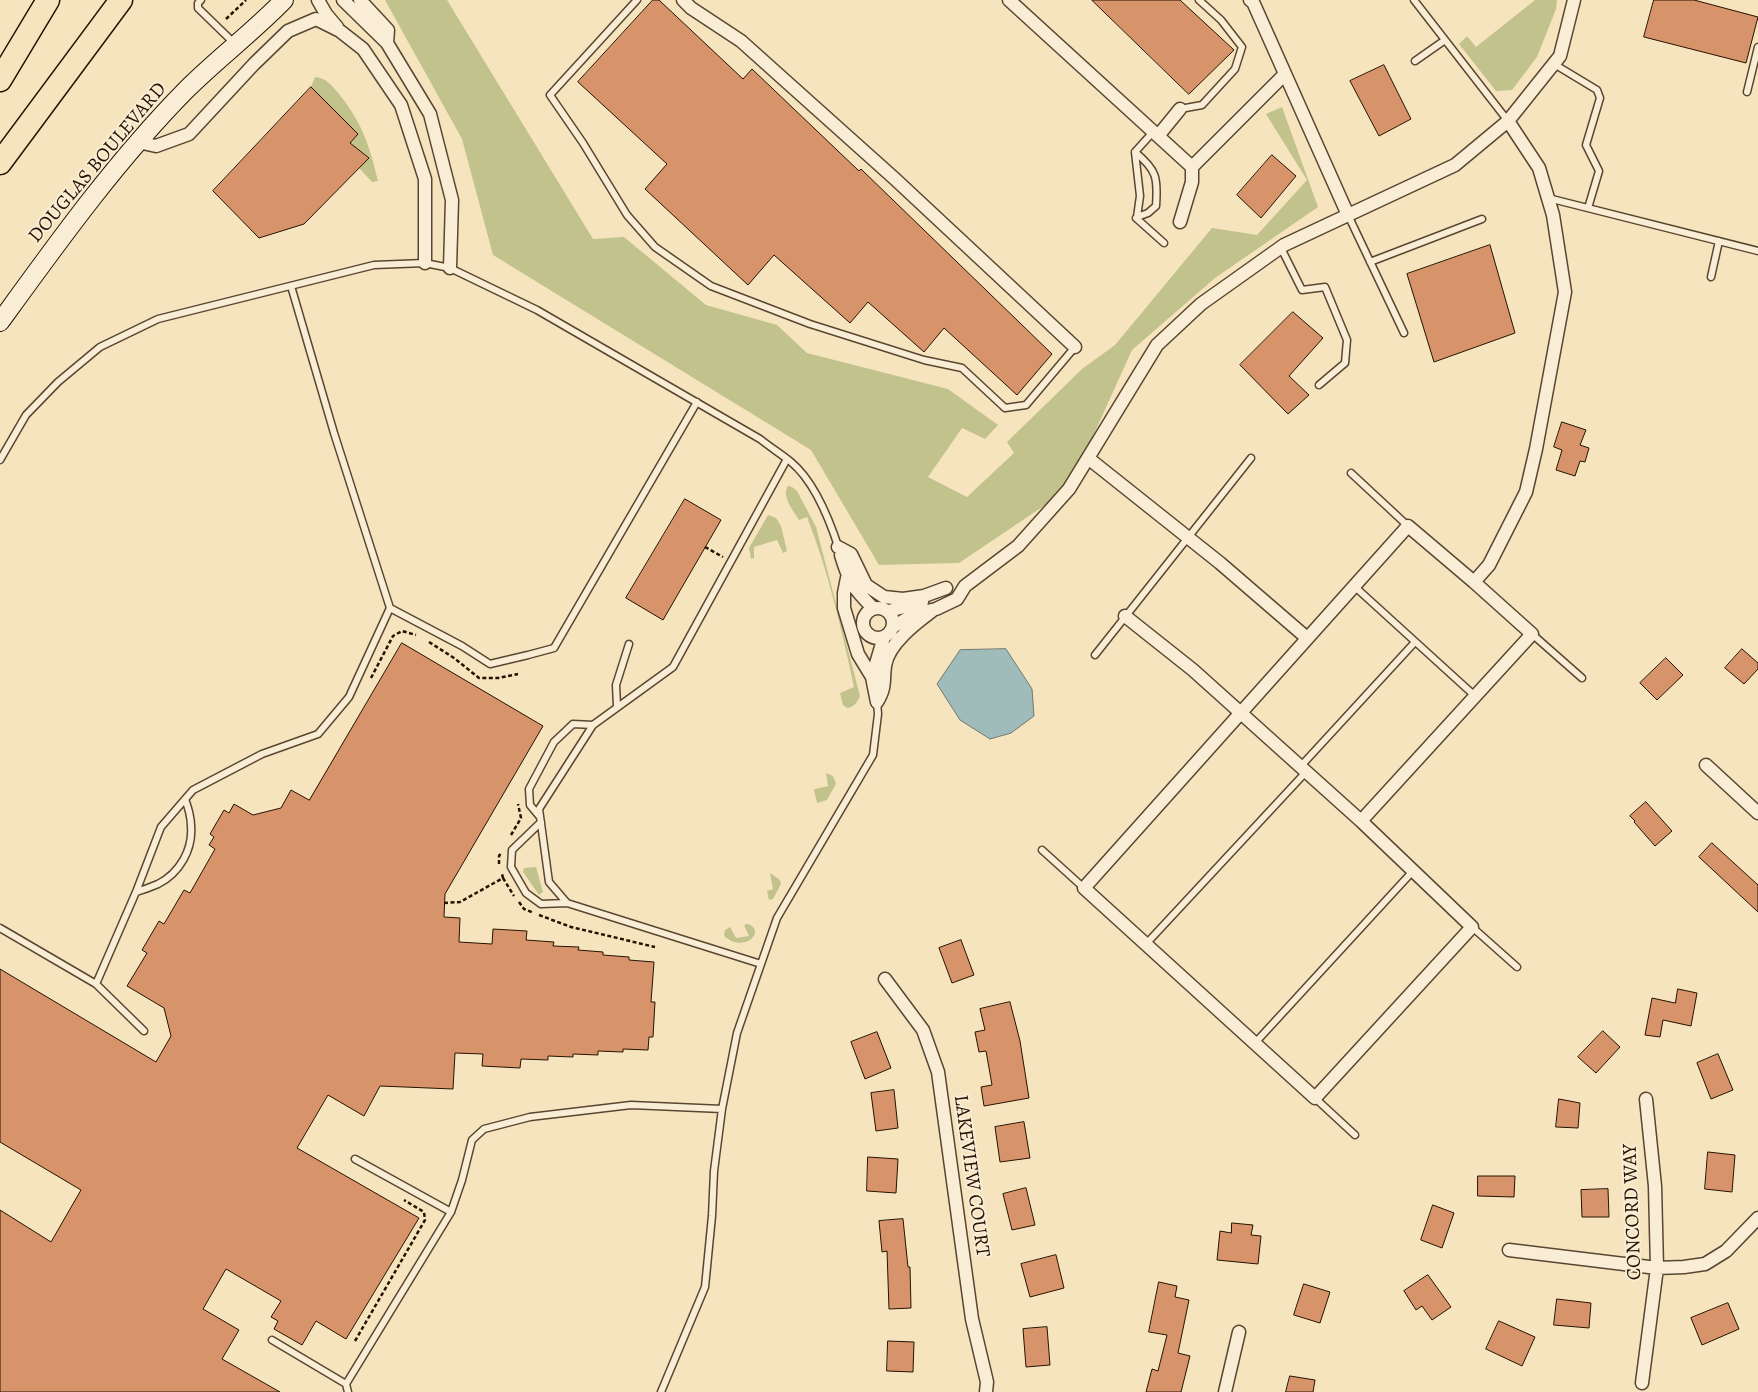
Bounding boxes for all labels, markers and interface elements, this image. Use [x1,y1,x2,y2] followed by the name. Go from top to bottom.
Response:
[24,78,172,248] street label: DOUGLAS BOULEVARD
[948,1093,994,1259] street label: LAKEVIEW COURT
[1619,1143,1647,1281] street label: CONCORD WAY

